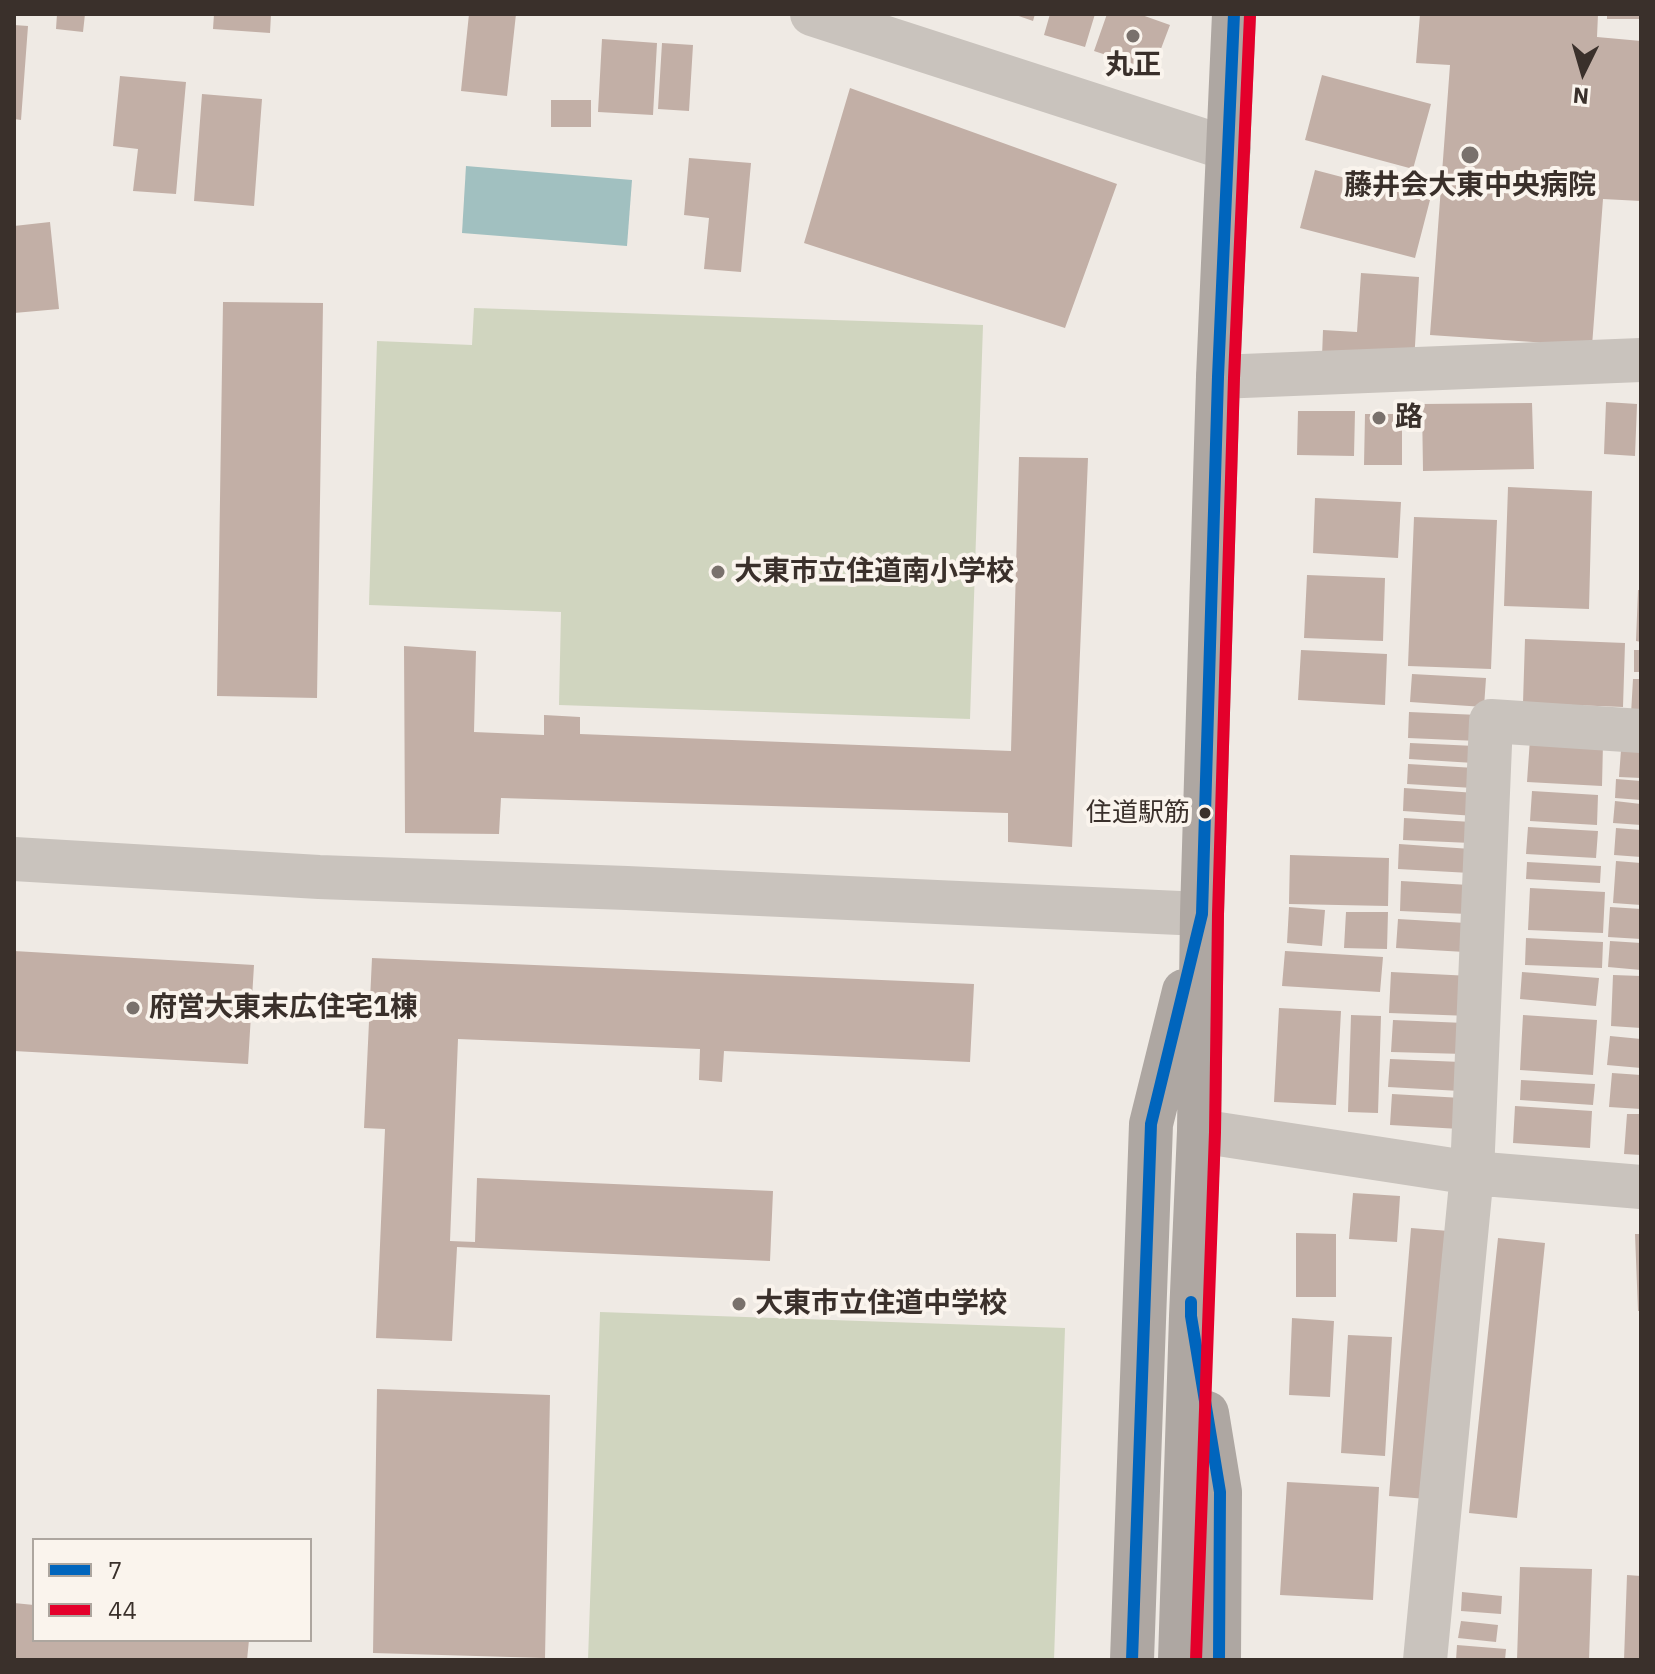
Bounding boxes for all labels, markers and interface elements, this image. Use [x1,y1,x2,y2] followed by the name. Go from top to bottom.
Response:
[1124,27,1142,45] marker: 丸正
[1543,32,1623,112] north arrow
[1105,49,1161,83] place label: 丸正
[1572,81,1590,112] text: N
[1459,144,1481,166] marker: 藤井会大東中央病院
[1344,169,1596,203] place label: 藤井会大東中央病院
[1395,401,1423,435] place label: 路
[1370,409,1388,427] marker: 路
[734,555,1014,589] place label: 大東市立住道南小学校
[709,563,727,581] marker: 大東市立住道南小学校
[1086,797,1190,829] place label: 住道駅筋
[1197,805,1213,821] marker: 住道駅筋
[149,991,418,1025] place label: 府営大東末広住宅1棟
[124,999,142,1017] marker: 府営大東末広住宅1棟
[755,1287,1007,1321] place label: 大東市立住道中学校
[730,1295,748,1313] marker: 大東市立住道中学校
[32,1538,312,1642] legend
[108,1554,122,1586] text: 7
[108,1594,137,1626] text: 44

